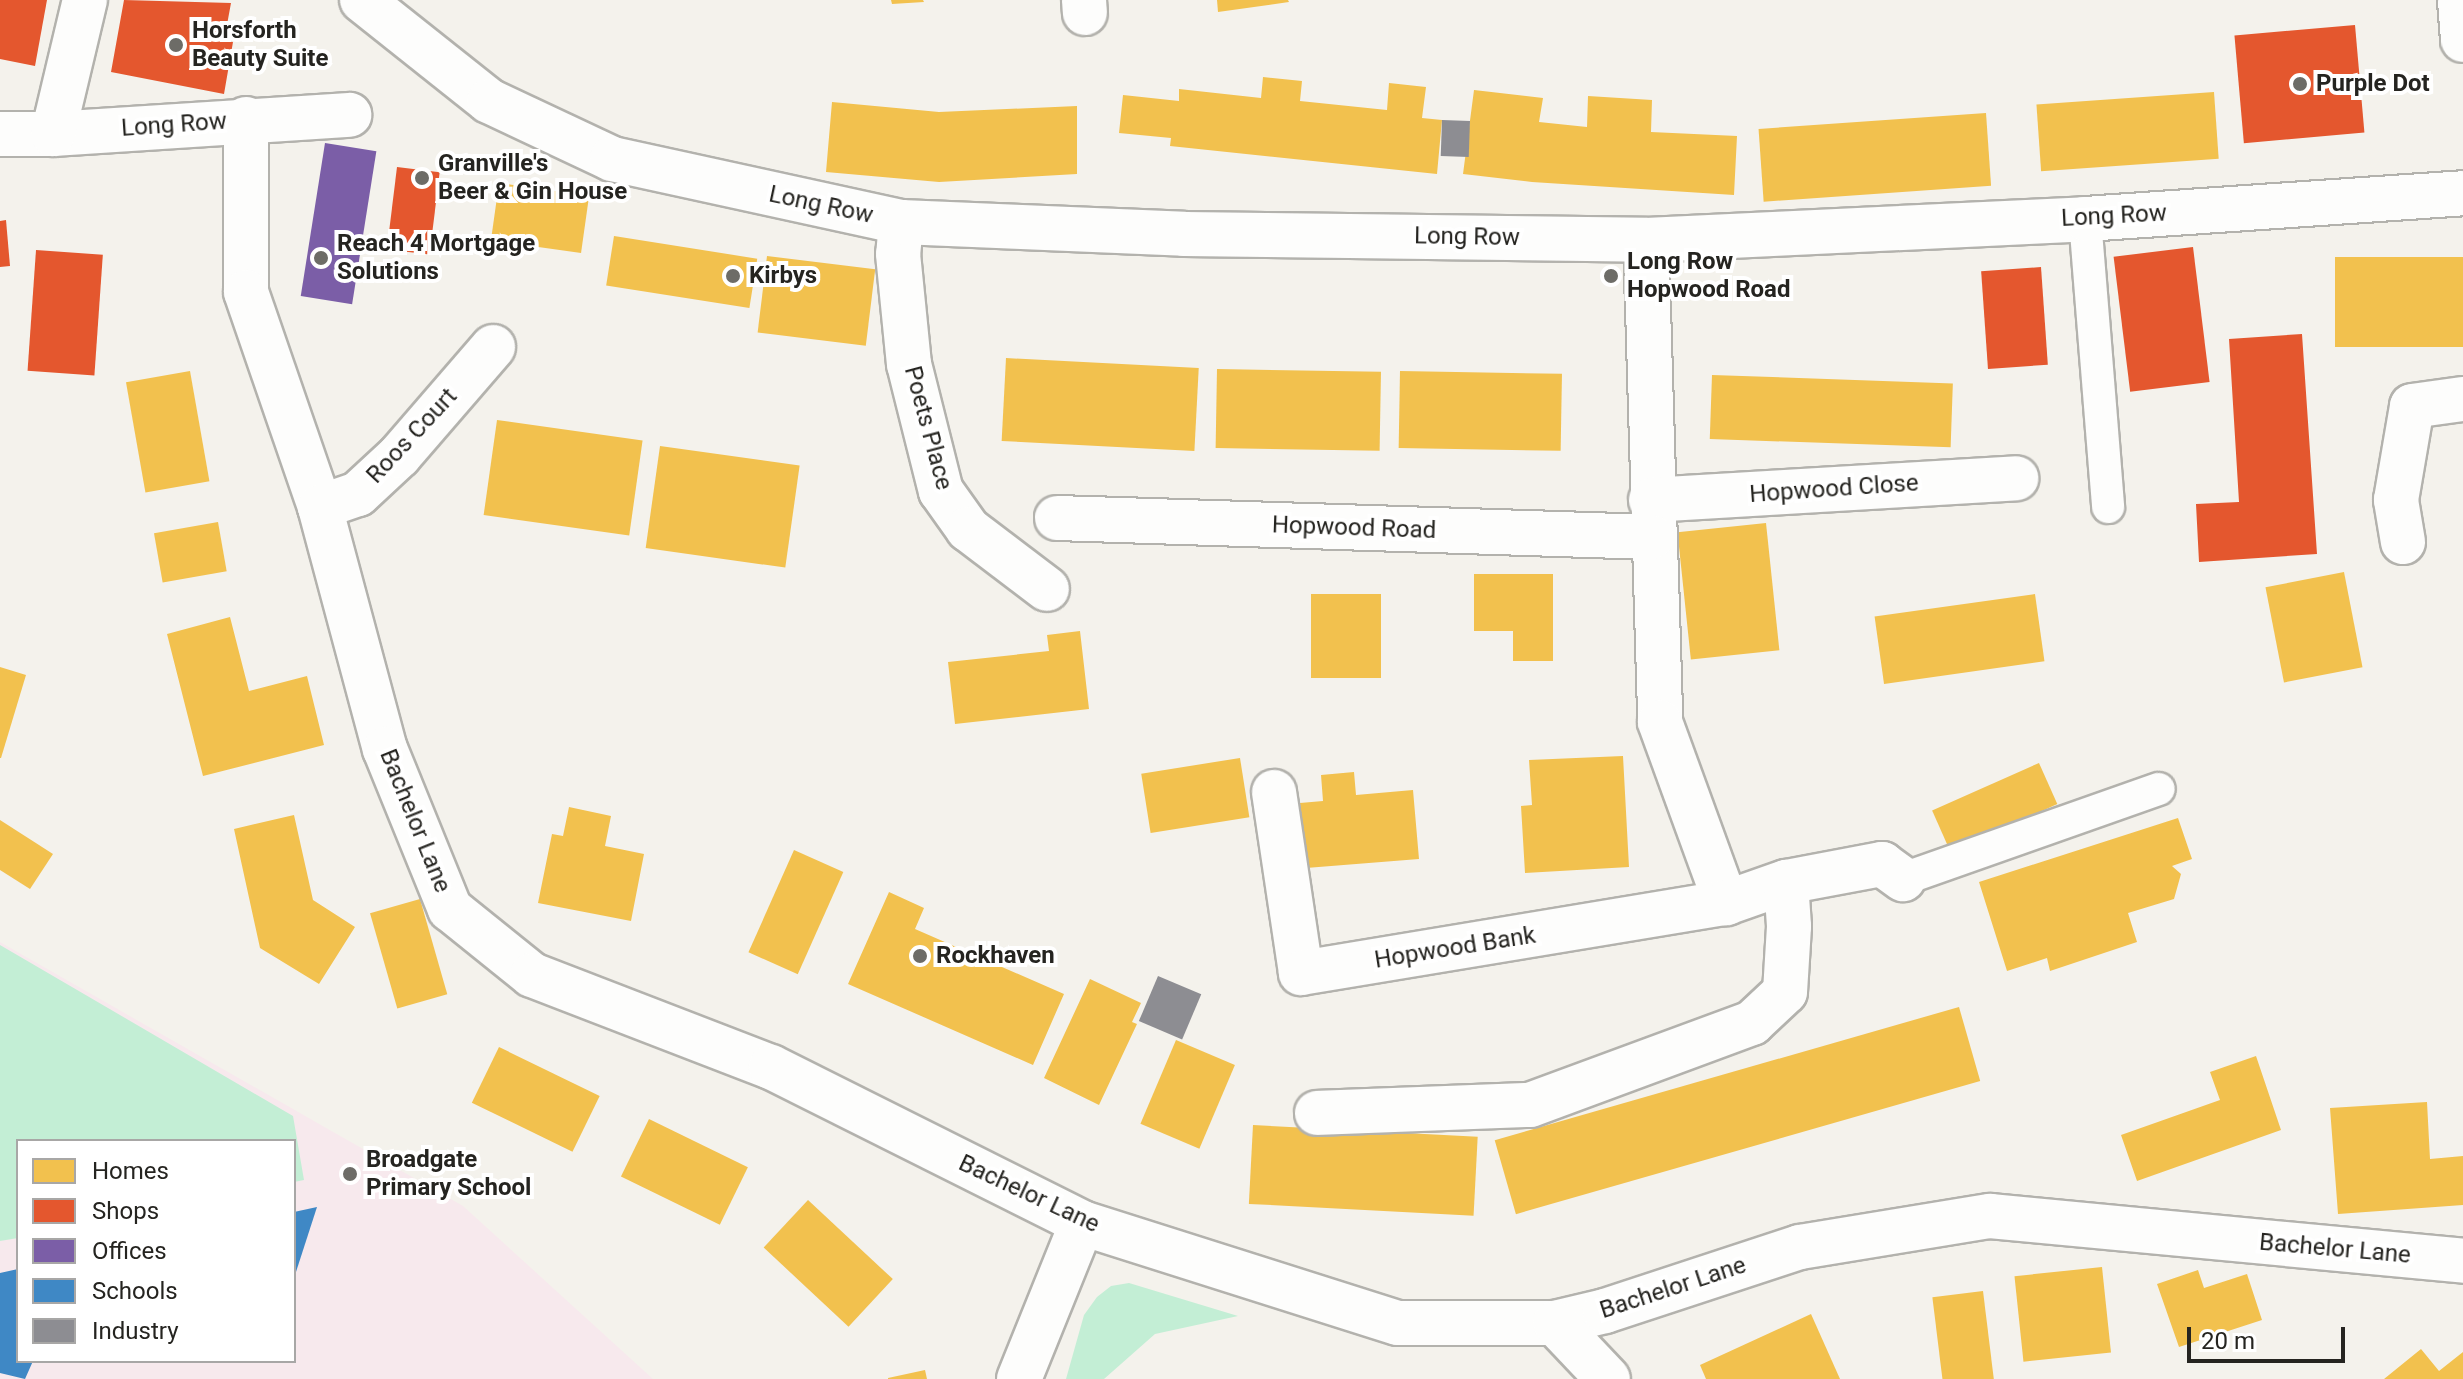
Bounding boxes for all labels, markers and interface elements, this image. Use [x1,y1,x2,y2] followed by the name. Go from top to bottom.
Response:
[192,17,328,73] place label: Horsforth Beauty Suite
[167,36,185,54] marker: Horsforth Beauty Suite
[2316,70,2430,98] place label: Purple Dot
[2291,75,2309,93] marker: Purple Dot
[120,107,228,143] street label: Long Row
[438,150,627,206] place label: Granville's Beer & Gin House
[413,169,431,187] marker: Granville's Beer & Gin House
[766,180,876,230] street label: Long Row
[2060,199,2168,233] street label: Long Row
[1414,222,1520,252] street label: Long Row
[337,230,535,286] place label: Reach 4 Mortgage Solutions
[1627,248,1790,304] place label: Long Row Hopwood Road
[312,249,330,267] marker: Reach 4 Mortgage Solutions
[749,262,817,290] place label: Kirbys
[724,267,742,285] marker: Kirbys
[1602,267,1620,285] marker: Long Row Hopwood Road
[898,363,958,493] street label: Poets Place
[361,382,463,490] street label: Roos Court
[1748,469,1920,509] street label: Hopwood Close
[1271,511,1437,545] street label: Hopwood Road
[373,745,457,897] street label: Bachelor Lane
[1372,921,1538,975] street label: Hopwood Bank
[936,942,1055,970] place label: Rockhaven
[911,947,929,965] marker: Rockhaven
[16,1139,296,1363] legend
[366,1146,531,1202] place label: Broadgate Primary School
[954,1149,1104,1239] street label: Bachelor Lane
[92,1157,169,1185] text: Homes
[341,1165,359,1183] marker: Broadgate Primary School
[92,1197,159,1225] text: Shops
[2258,1228,2412,1270] street label: Bachelor Lane
[92,1237,167,1265] text: Offices
[1596,1251,1750,1325] street label: Bachelor Lane
[92,1277,178,1305] text: Schools
[2191,1311,2349,1361] scale bar
[92,1317,178,1345] text: Industry
[2201,1327,2255,1355] text: 20 m

